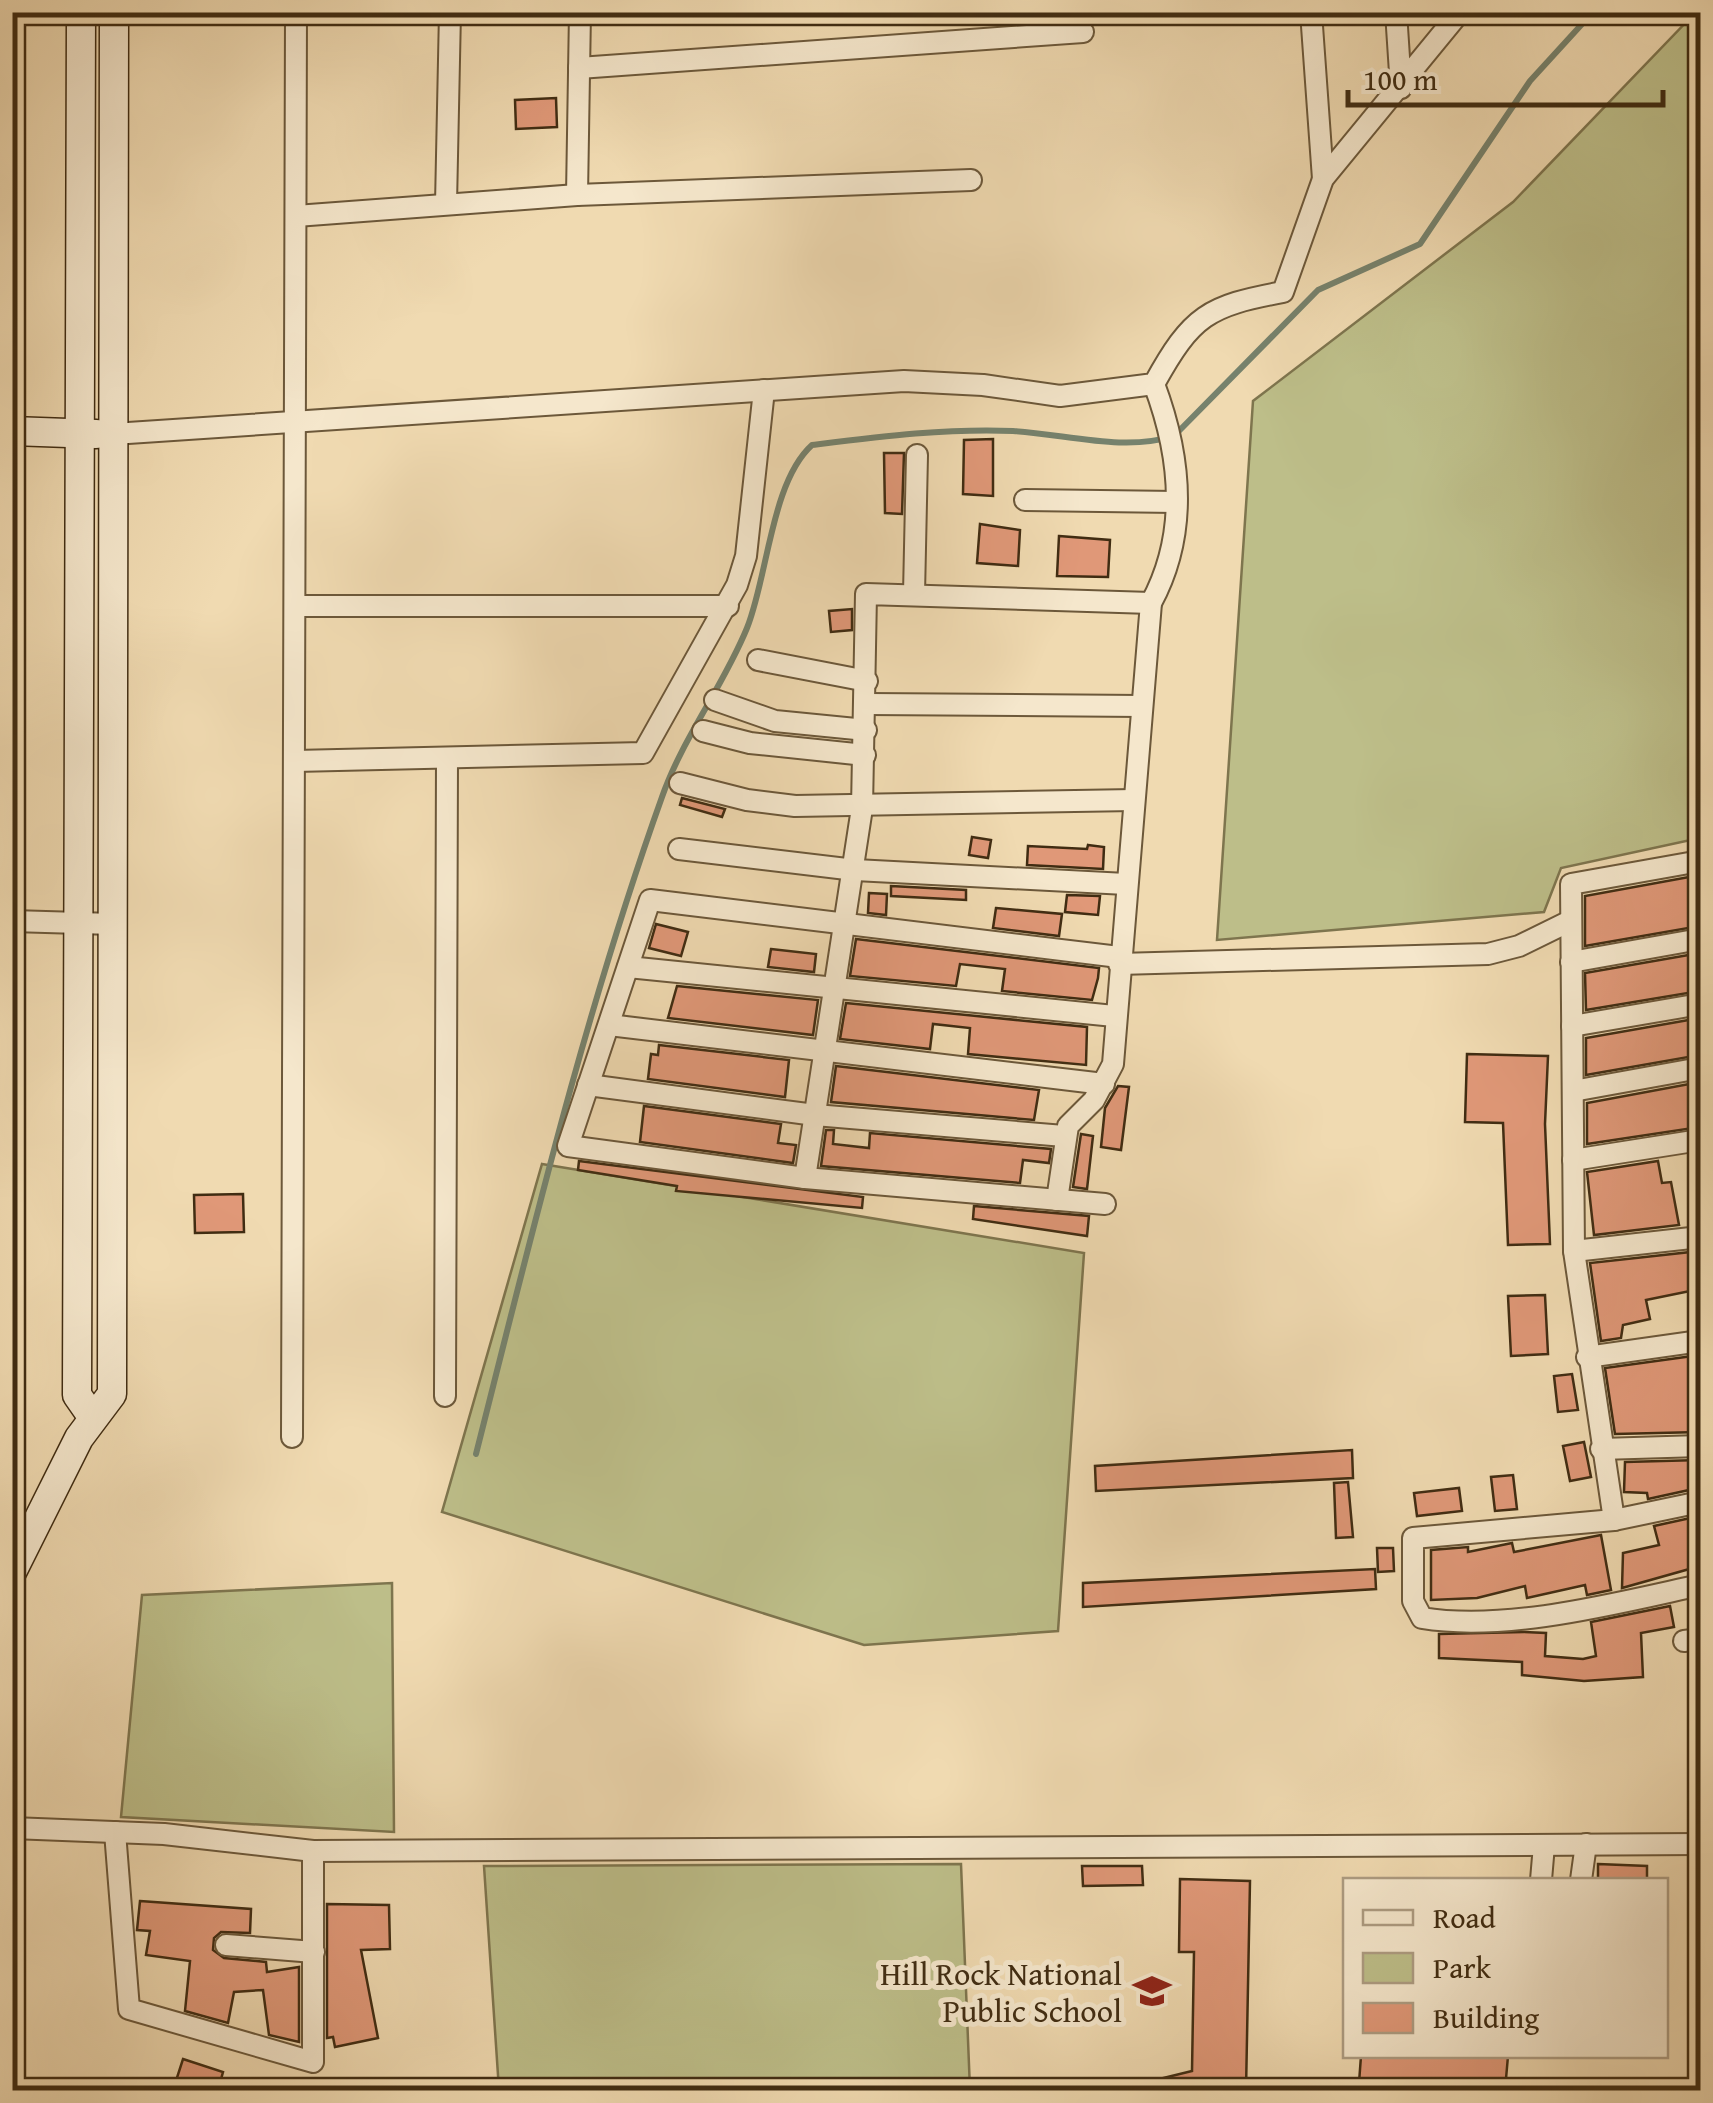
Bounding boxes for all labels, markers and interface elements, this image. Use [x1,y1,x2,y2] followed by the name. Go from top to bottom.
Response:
[1348,45,1663,107] scale bar
[1363,57,1438,101] text: 100 m
[1343,1878,1668,2058] legend
[1433,1895,1496,1939] text: Road
[1433,1945,1492,1989] text: Park
[880,1950,1122,2034] place label: Hill Rock National Public School
[1131,1970,1173,2012] school or university icon: Hill Rock National Public School
[1433,1995,1539,2039] text: Building

